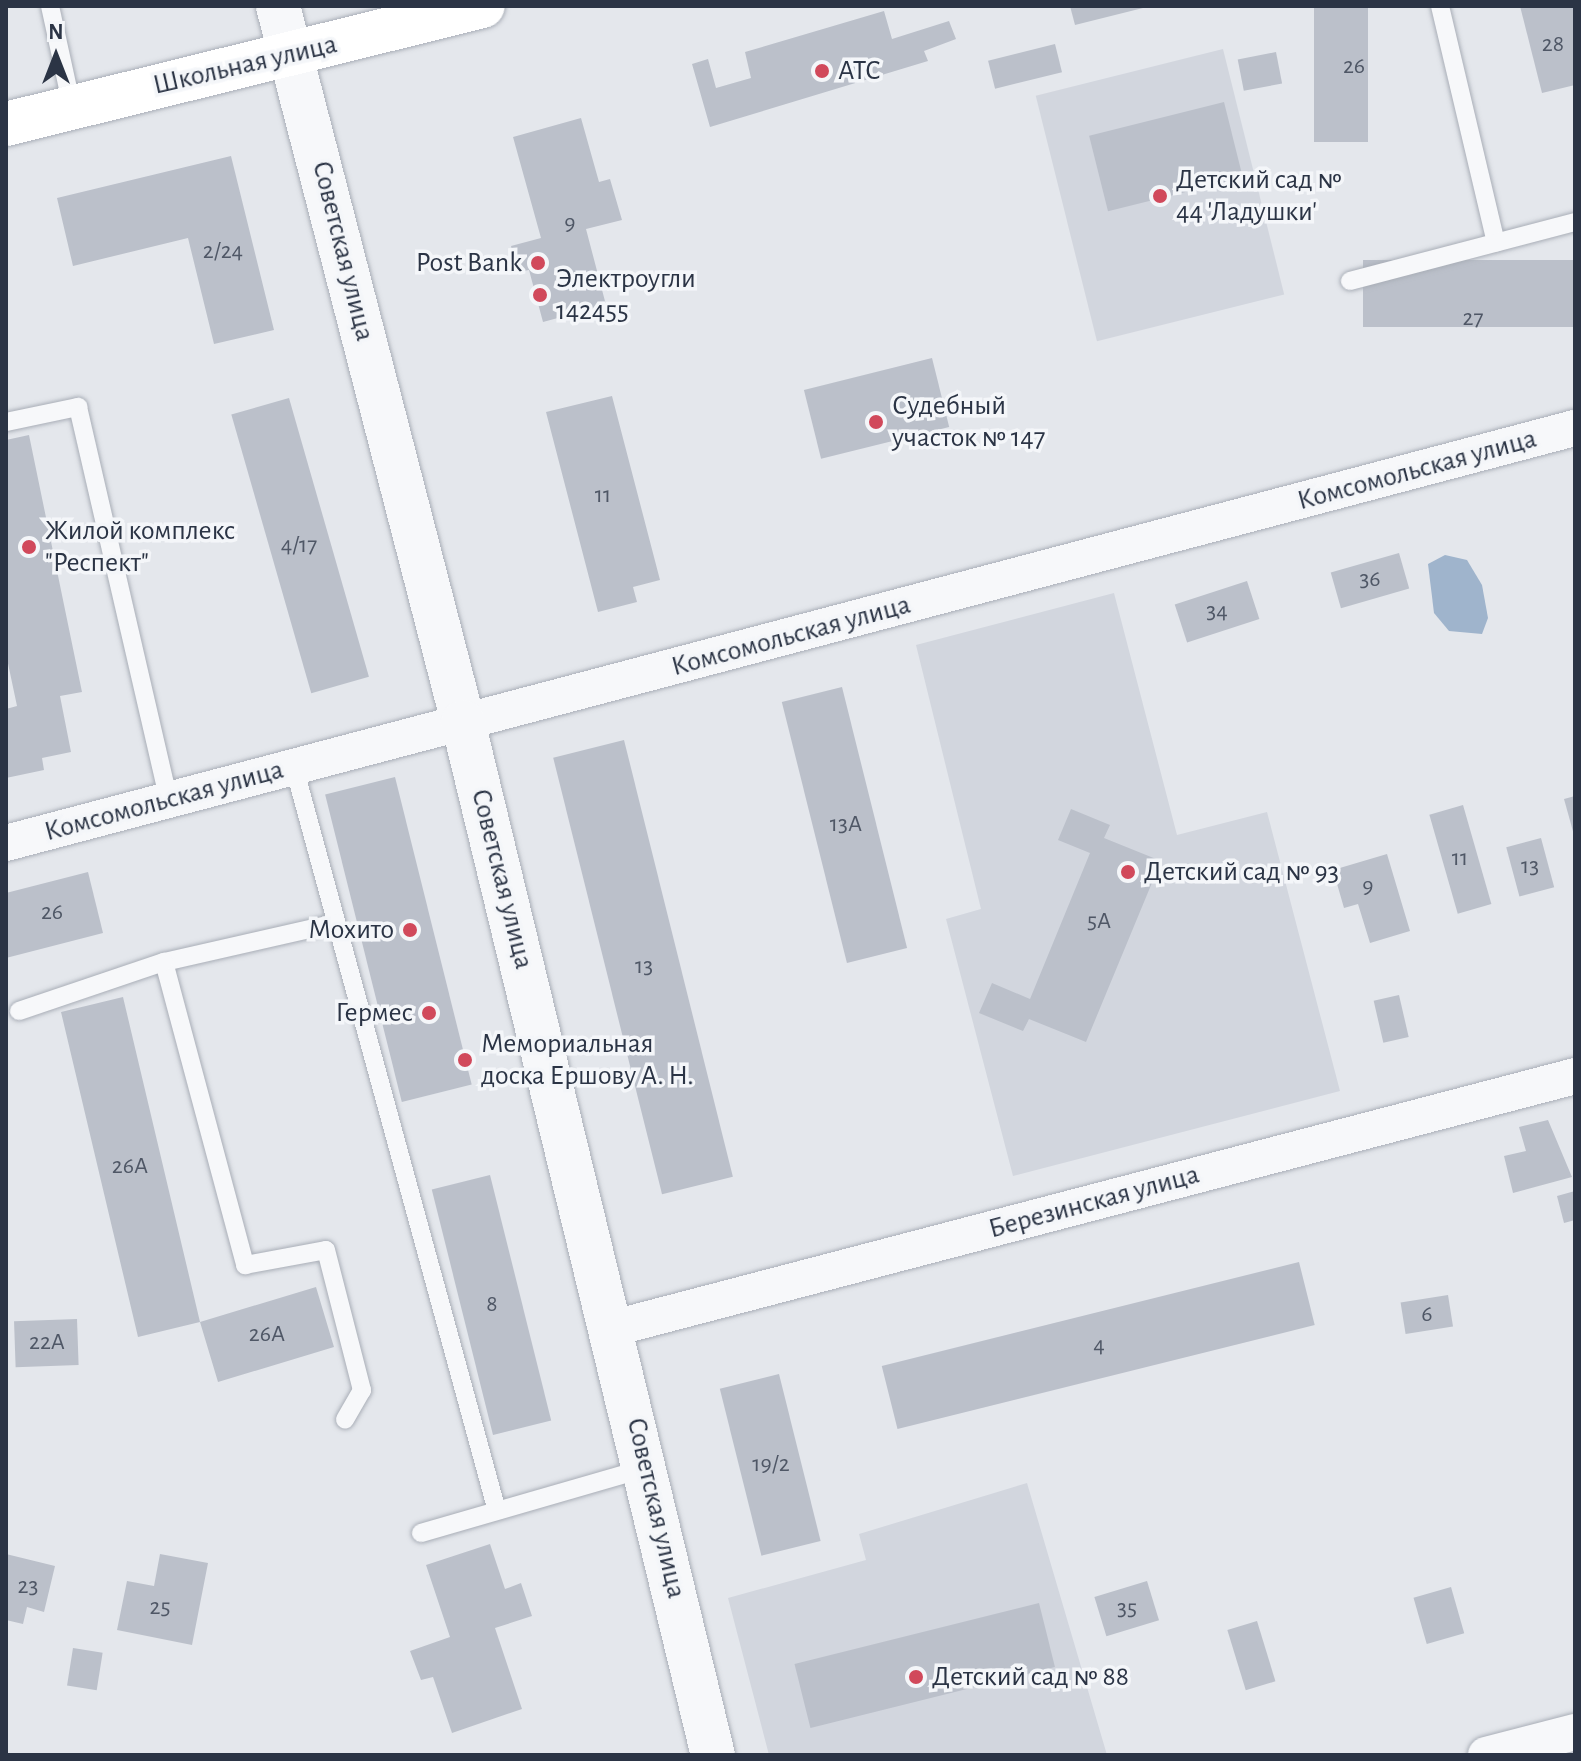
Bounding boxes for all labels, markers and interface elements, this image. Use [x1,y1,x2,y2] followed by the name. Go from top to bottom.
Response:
[16,16,96,96] north arrow
[48,21,64,43] text: N
[150,28,340,102] street label: Школьная улица
[1542,31,1564,59] house number: 28
[1343,53,1365,81] house number: 26
[838,54,881,88] place label: АТС
[813,62,831,80] marker: АТС
[304,158,382,344] street label: Советская улица
[1176,163,1342,229] place label: Детский сад № 44 'Ладушки'
[1151,187,1169,205] marker: Детский сад № 44 'Ладушки'
[564,210,576,238] house number: 9
[203,238,243,266] house number: 2/24
[416,246,522,280] place label: Post Bank
[529,254,547,272] marker: Post Bank
[556,262,696,328] place label: Электроугли 142455
[531,286,549,304] marker: Электроугли 142455
[1463,305,1483,333] house number: 27
[892,389,1045,455] place label: Судебный участок № 147
[867,413,885,431] marker: Судебный участок № 147
[1294,422,1540,518] street label: Комсомольская улица
[595,482,611,510] house number: 11
[45,514,235,580] place label: Жилой комплекс "Респект"
[281,532,317,560] house number: 4/17
[20,538,38,556] marker: Жилой комплекс "Респект"
[1359,566,1381,594] house number: 36
[668,588,914,684] street label: Комсомольская улица
[1206,598,1228,626] house number: 34
[41,753,287,849] street label: Комсомольская улица
[463,786,541,972] street label: Советская улица
[830,811,862,839] house number: 13А
[1452,845,1468,873] house number: 11
[1521,853,1539,881] house number: 13
[1144,855,1339,889] place label: Детский сад № 93
[1119,863,1137,881] marker: Детский сад № 93
[1362,873,1374,901] house number: 9
[41,899,63,927] house number: 26
[1087,908,1111,936] house number: 5А
[308,913,394,947] place label: Мохито
[401,921,419,939] marker: Мохито
[635,953,653,981] house number: 13
[335,996,413,1030] place label: Гермес
[420,1004,438,1022] marker: Гермес
[481,1027,694,1093] place label: Мемориальная доска Ершову А. Н.
[456,1051,474,1069] marker: Мемориальная доска Ершову А. Н.
[112,1153,148,1181] house number: 26А
[985,1158,1203,1246] street label: Березинская улица
[486,1291,498,1319] house number: 8
[1421,1301,1433,1329] house number: 6
[249,1321,285,1349] house number: 26А
[29,1329,65,1357] house number: 22А
[1093,1332,1105,1360] house number: 4
[619,1414,693,1602] street label: Советская улица
[752,1451,790,1479] house number: 19/2
[18,1573,38,1601] house number: 23
[150,1594,170,1622] house number: 25
[1117,1595,1137,1623] house number: 35
[932,1660,1129,1694] place label: Детский сад № 88
[907,1668,925,1686] marker: Детский сад № 88

